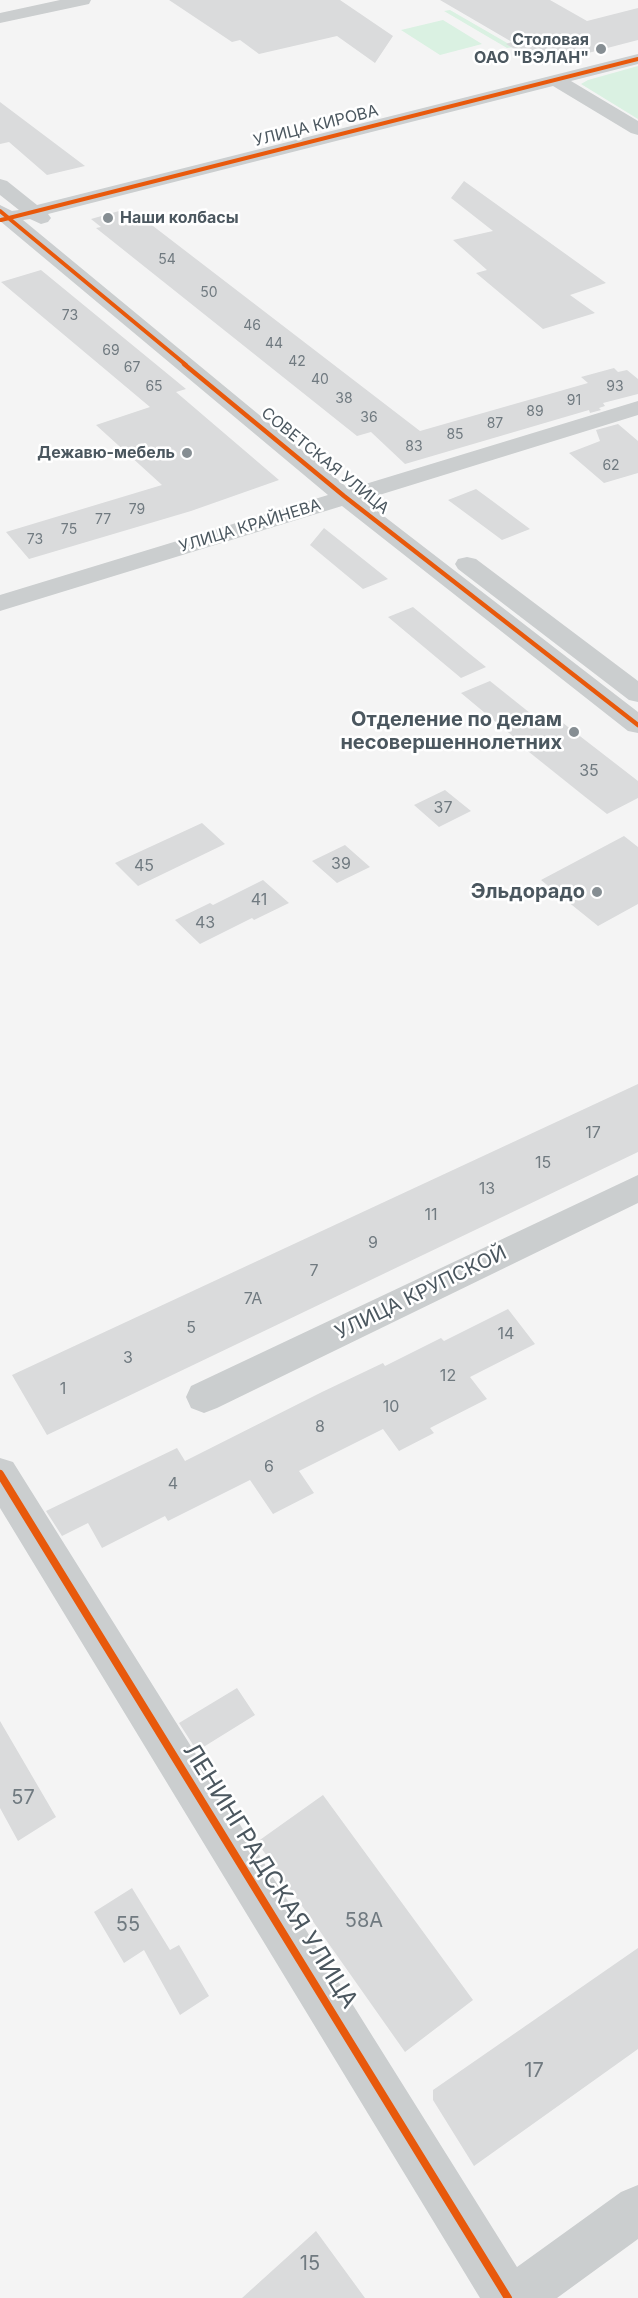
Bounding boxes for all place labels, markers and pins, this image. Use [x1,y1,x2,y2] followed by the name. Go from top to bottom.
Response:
[474,30,589,68] place label: Столовая ОАО "ВЭЛАН"
[594,42,608,56] marker: Столовая ОАО "ВЭЛАН"
[120,208,239,228] place label: Наши колбасы
[101,211,115,225] marker: Наши колбасы
[37,443,175,463] place label: Дежавю-мебель
[180,446,194,460] marker: Дежавю-мебель
[340,708,562,755] place label: Отделение по делам несовершеннолетних
[567,725,581,739] marker: Отделение по делам несовершеннолетних
[471,880,585,904] place label: Эльдорадо
[590,885,604,899] marker: Эльдорадо

